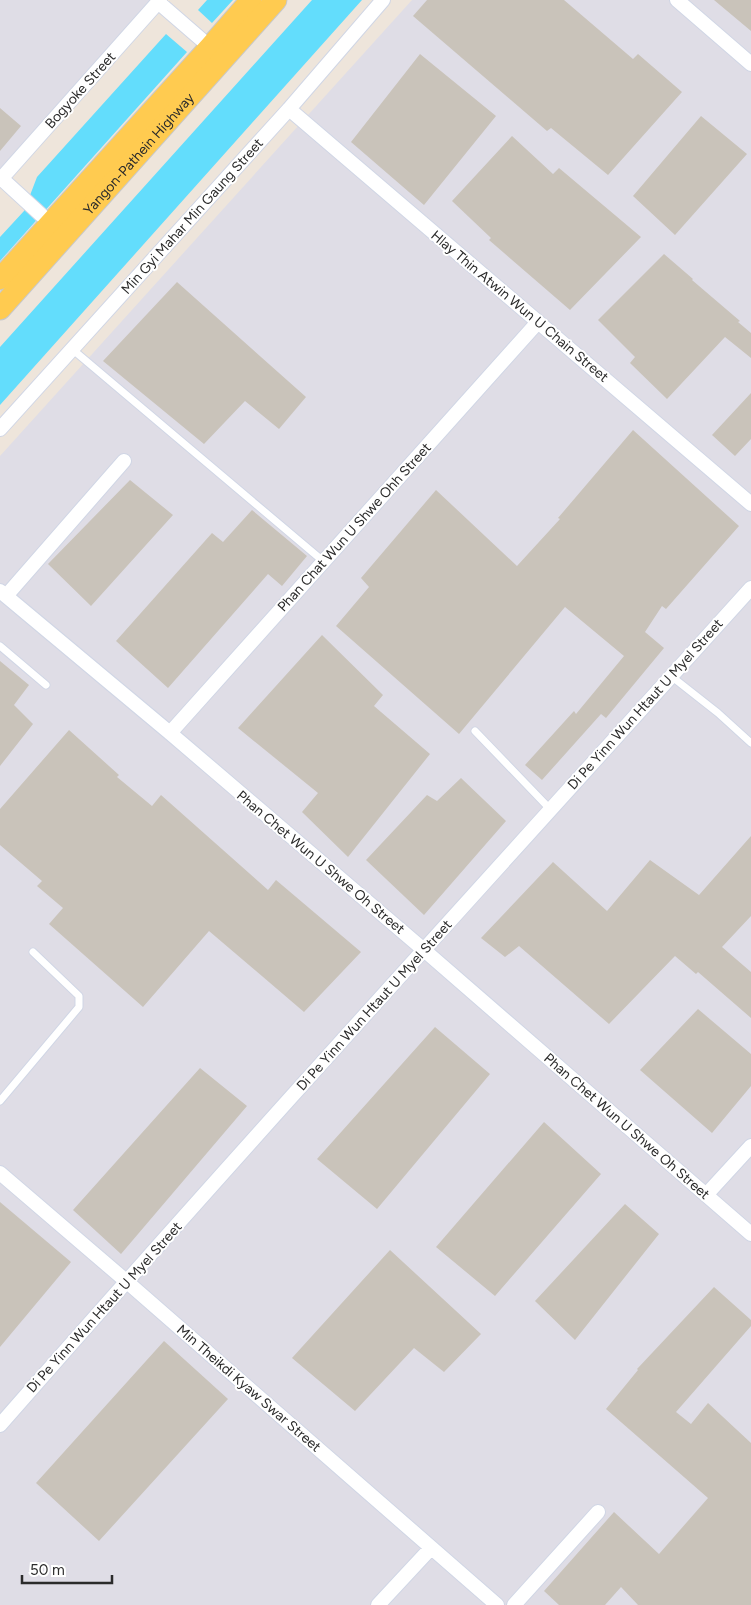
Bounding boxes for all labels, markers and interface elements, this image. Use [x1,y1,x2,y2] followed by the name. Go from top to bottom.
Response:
[42,49,119,132] street label: Bogyoke Street
[80,89,198,219] street label: Yangon-Pathein Highway
[118,135,267,298] street label: Min Gyi Mahar Min Gaung Street
[428,227,612,386] street label: Hlay Thin Atwin Wun U Chain Street
[274,439,435,615] street label: Phan Chat Wun U Shwe Ohh Street
[564,615,727,793] street label: Di Pe Yinn Wun Htaut U Myel Street
[233,787,408,938] street label: Phan Chet Wun U Shwe Oh Street
[293,916,456,1094] street label: Di Pe Yinn Wun Htaut U Myel Street
[540,1050,713,1203] street label: Phan Chet Wun U Shwe Oh Street
[23,1218,186,1396] street label: Di Pe Yinn Wun Htaut U Myel Street
[173,1321,324,1456] street label: Min Theikdi Kyaw Swar Street
[22,1552,112,1584] scale bar
[30,1561,65,1579] text: 50 m

